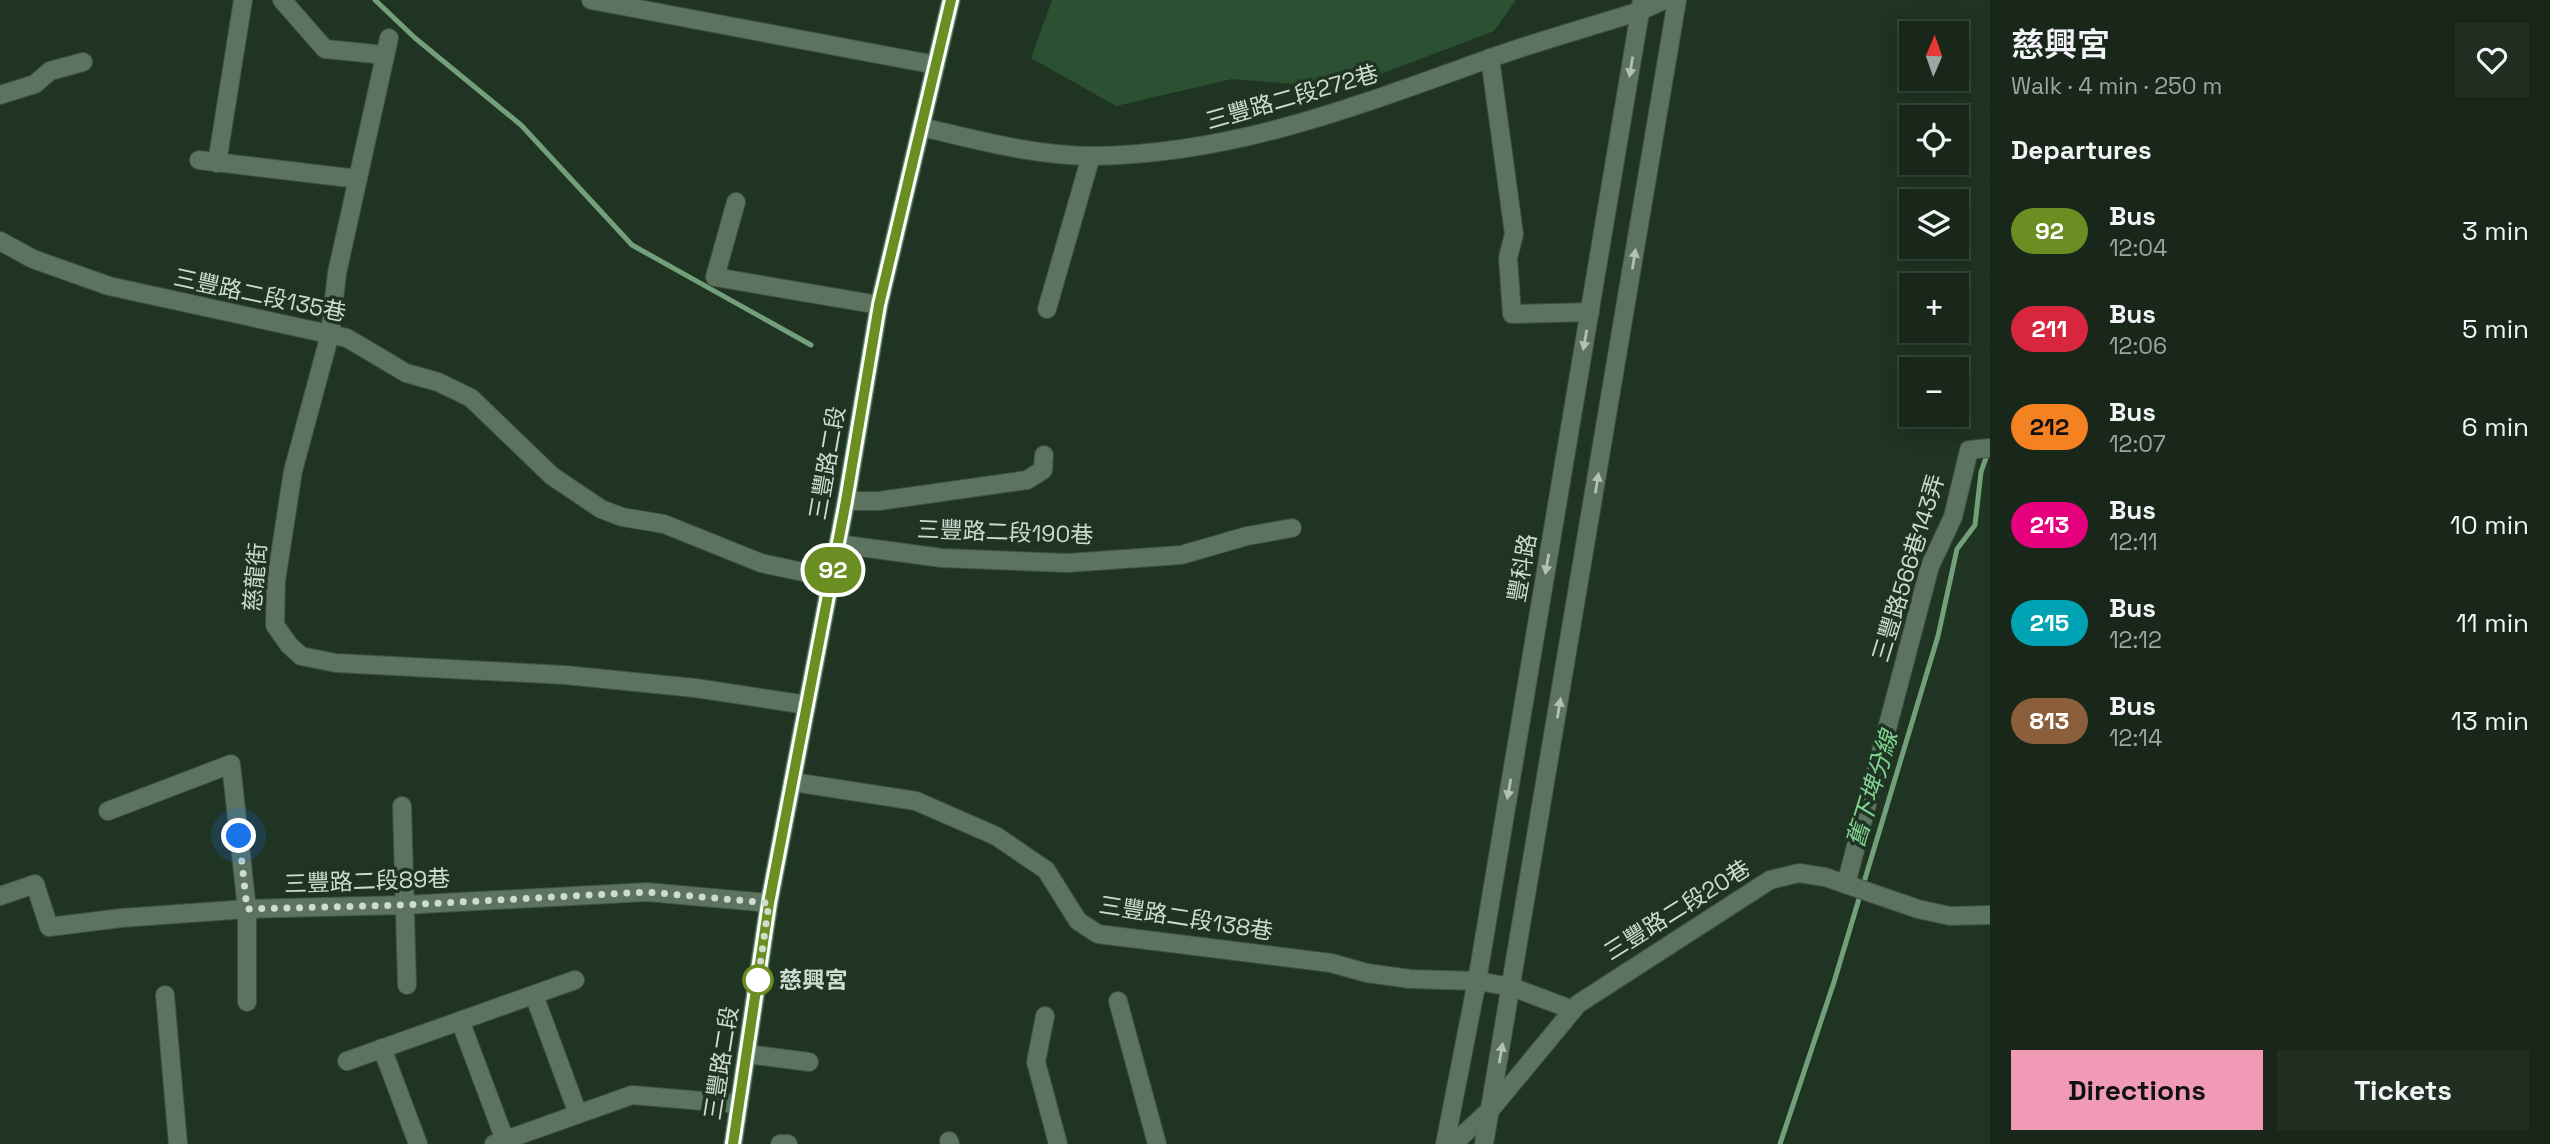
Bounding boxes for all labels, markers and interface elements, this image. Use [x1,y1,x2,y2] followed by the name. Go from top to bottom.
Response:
[1899,21,1969,91] north arrow
[1899,21,1969,427] map controls
[2455,23,2529,97] button: heart
[2011,24,2110,66] text: 慈興宮
[1625,56,1636,78] one-way arrow
[1202,58,1382,136] street label: 三豐路二段272巷
[2011,71,2222,101] text: Walk · 4 min · 250 m
[1899,105,1969,175] button: locate
[2011,133,2152,167] text: Departures
[1899,189,1969,259] button: layers
[2109,199,2156,233] text: Bus
[2462,214,2529,248] text: 3 min
[2035,215,2064,246] text: 92
[2109,233,2167,263] text: 12:04
[1629,248,1640,270] one-way arrow
[171,262,349,328] street label: 三豐路二段135巷
[1899,273,1969,343] button: +
[2109,297,2156,331] text: Bus
[2462,312,2529,346] text: 5 min
[2032,313,2067,344] text: 211
[1579,329,1590,351] one-way arrow
[2109,331,2167,361] text: 12:06
[1899,357,1969,427] button: −
[2109,395,2156,429] text: Bus
[802,404,852,522] street label: 三豐路二段
[2462,410,2529,444] text: 6 min
[2030,411,2069,442] text: 212
[2109,429,2166,459] text: 12:07
[1865,470,1951,666] street label: 三豐路566巷143弄
[1592,472,1603,494] one-way arrow
[2109,493,2156,527] text: Bus
[2450,508,2529,542] text: 10 min
[2030,509,2069,540] text: 213
[916,514,1094,550] street label: 三豐路二段190巷
[2109,527,2158,557] text: 12:11
[1501,531,1543,605] street label: 豐科路
[237,541,273,613] street label: 慈龍街
[802,547,864,593] line badge: 92
[1541,553,1552,575] one-way arrow
[818,554,848,585] text: 92
[2109,591,2156,625] text: Bus
[2456,606,2529,640] text: 11 min
[2030,607,2069,638] text: 215
[2109,625,2162,655] text: 12:12
[2109,689,2156,723] text: Bus
[1554,697,1565,719] one-way arrow
[2451,704,2529,738] text: 13 min
[2030,705,2069,736] text: 813
[2109,723,2162,753] text: 12:14
[1840,724,1905,851] water label: 舊下埤分線
[1503,778,1514,800] one-way arrow
[221,818,256,853] your location
[1598,853,1756,967] street label: 三豐路二段20巷
[283,863,451,899] street label: 三豐路二段89巷
[1097,889,1275,947] street label: 三豐路二段138巷
[743,965,773,995] marker: 慈興宮
[779,965,848,995] place label: 慈興宮
[697,1004,745,1122] street label: 三豐路二段
[1496,1042,1507,1064] one-way arrow
[2011,1050,2263,1130] button: Directions
[2277,1050,2529,1130] button: Tickets

